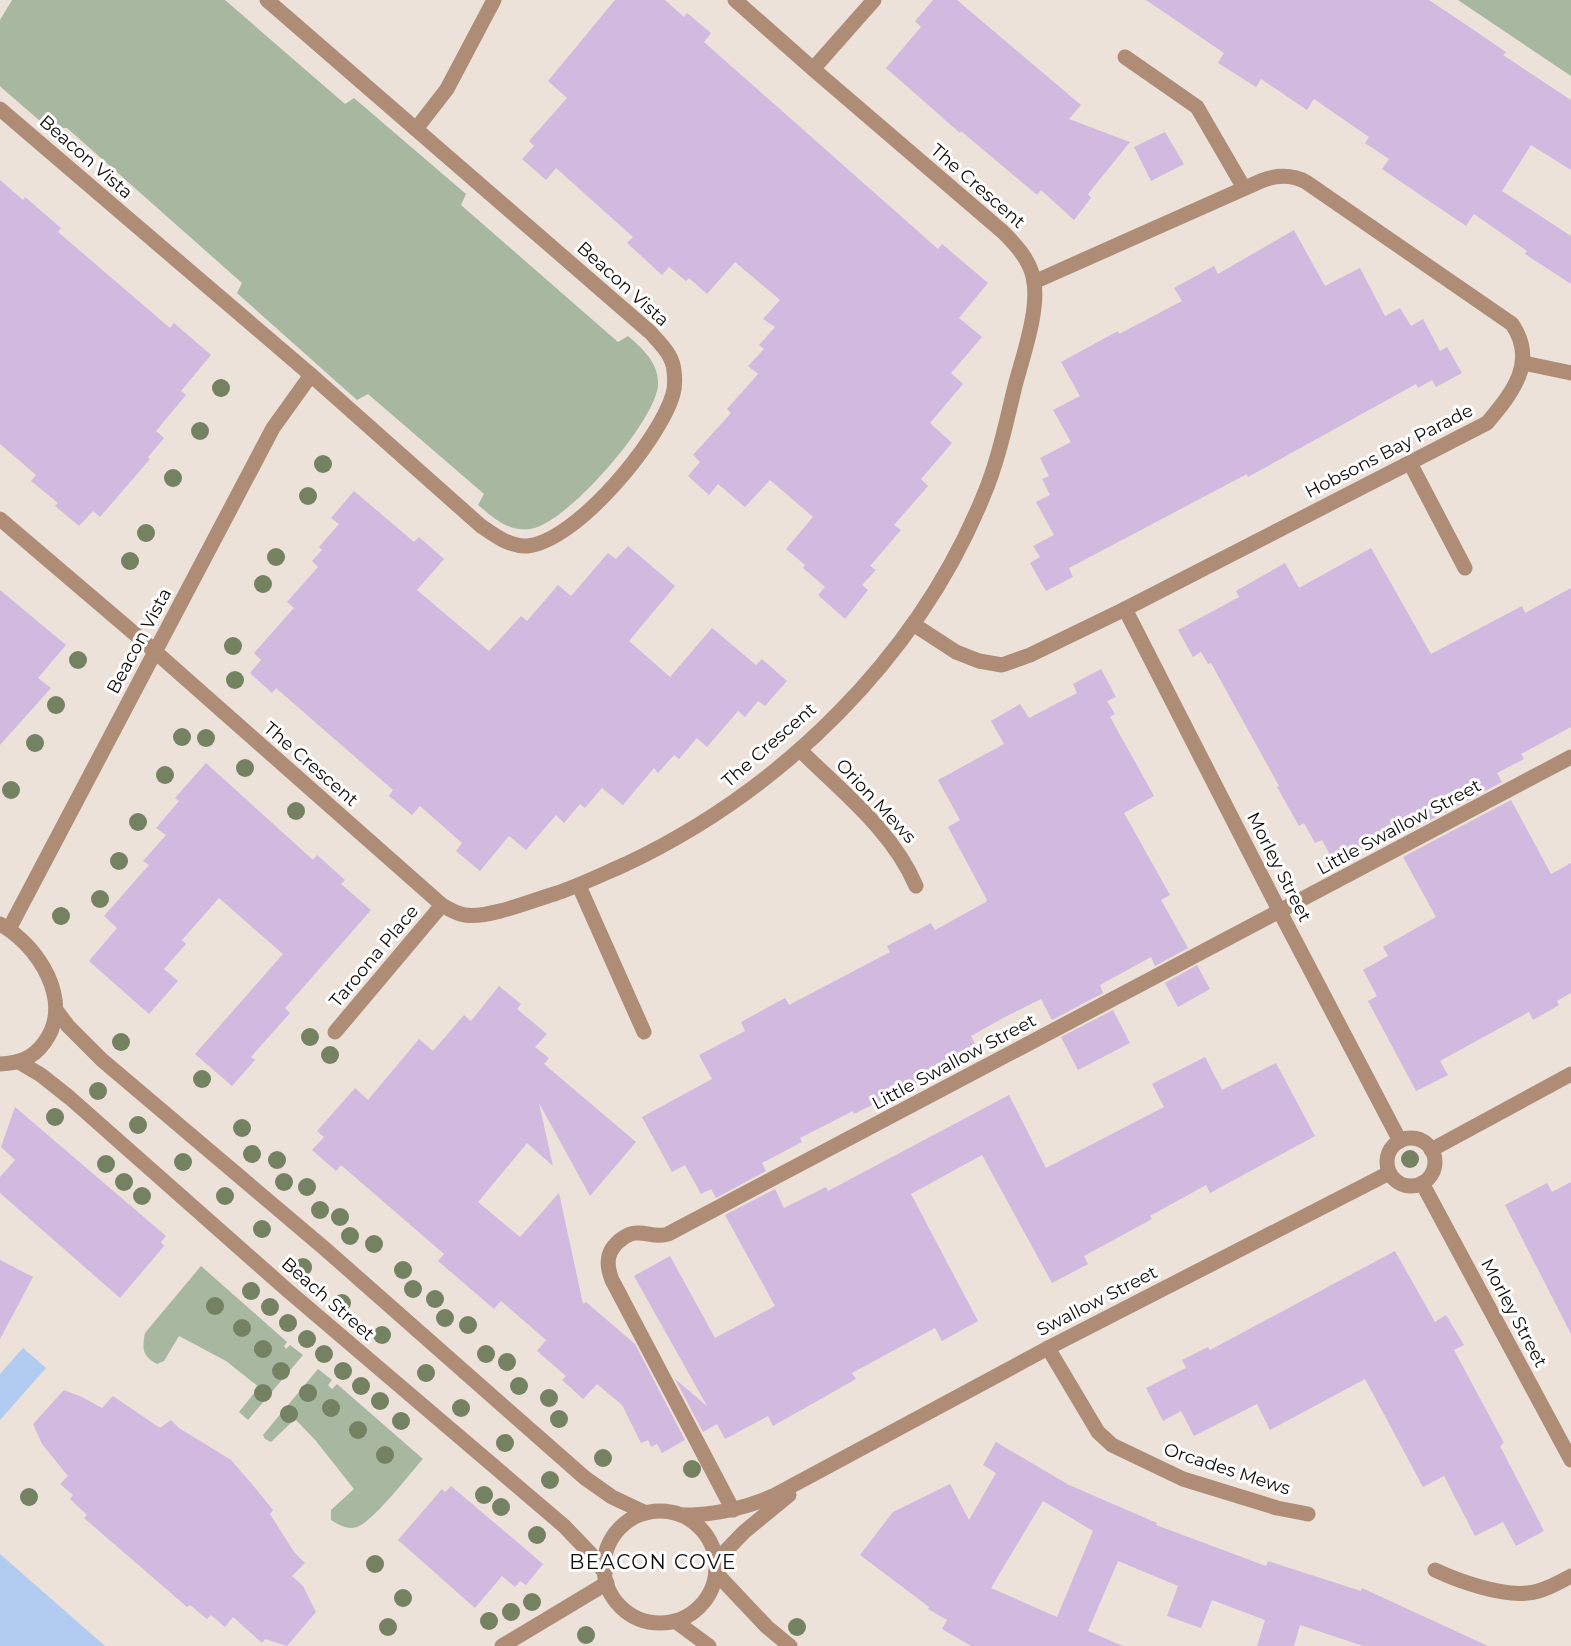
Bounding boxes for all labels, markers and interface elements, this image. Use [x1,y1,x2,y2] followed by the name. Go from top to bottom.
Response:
[35,111,137,203] street label: Beacon Vista
[926,139,1030,233] street label: The Crescent
[572,237,674,331] street label: Beacon Vista
[1301,399,1477,503] street label: Hobsons Bay Parade
[102,584,176,698] street label: Beacon Vista
[717,698,821,792] street label: The Crescent
[259,717,363,811] street label: The Crescent
[831,754,921,848] street label: Orion Mews
[1313,774,1485,880] street label: Little Swallow Street
[1242,809,1316,925] street label: Morley Street
[325,900,423,1012] street label: Taroona Place
[868,1009,1040,1115] street label: Little Swallow Street
[277,1253,379,1345] street label: Beach Street
[1476,1255,1552,1371] street label: Morley Street
[1033,1261,1161,1341] street label: Swallow Street
[1161,1438,1293,1500] street label: Orcades Mews
[569,1550,737,1574] district label: BEACON COVE

